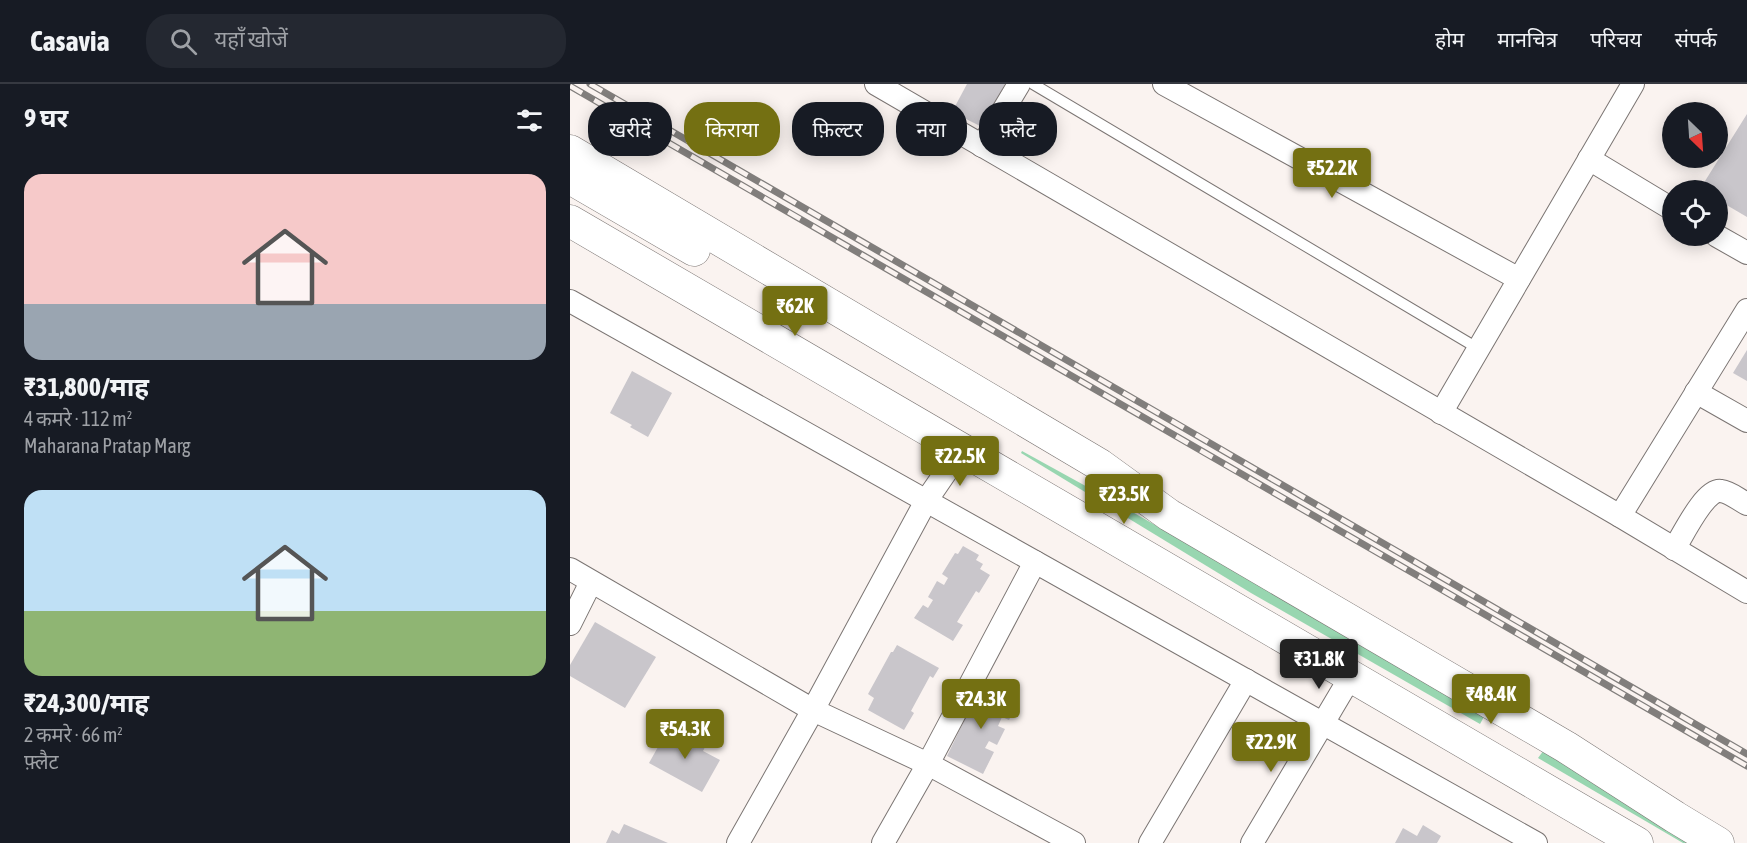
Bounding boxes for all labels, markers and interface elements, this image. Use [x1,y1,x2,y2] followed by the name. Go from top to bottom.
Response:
[146,14,566,68] search box
[30,25,110,57] text: Casavia
[167,25,200,58] icon: search
[215,26,288,52] text: यहाँ खोजें
[1435,27,1464,51] text: होम
[1497,27,1557,51] text: मानचित्र
[1590,27,1642,51] text: परिचय
[1675,27,1717,51] text: संपर्क
[588,102,672,156] chip: खरीदें
[684,102,780,156] chip: किराया
[792,102,884,156] chip: फ़िल्टर
[896,102,967,156] chip: नया
[979,102,1057,156] chip: फ़्लैट
[1662,102,1728,168] north arrow
[1662,102,1728,246] map controls
[24,103,68,133] text: 9 घर
[513,104,546,137] icon: filters
[1283,148,1381,199] pin: ₹52.2K
[1307,156,1357,179] text: ₹52.2K
[1662,180,1728,246] button: locate
[231,213,339,321] icon: home
[759,286,831,337] pin: ₹62K
[776,294,814,317] text: ₹62K
[24,372,149,402] text: ₹31,800/माह
[24,407,132,430] text: 4 कमरे · 112 m²
[24,434,191,457] text: Maharana Pratap Marg
[911,436,1009,487] pin: ₹22.5K
[935,444,985,467] text: ₹22.5K
[1075,474,1173,525] pin: ₹23.5K
[1099,482,1149,505] text: ₹23.5K
[231,529,339,637] icon: home
[1270,639,1368,690] pin: ₹31.8K
[1294,647,1344,670] text: ₹31.8K
[1442,674,1540,725] pin: ₹48.4K
[932,679,1030,730] pin: ₹24.3K
[1466,682,1516,705] text: ₹48.4K
[956,687,1006,710] text: ₹24.3K
[24,688,149,718] text: ₹24,300/माह
[636,709,734,760] pin: ₹54.3K
[660,717,710,740] text: ₹54.3K
[1222,722,1320,773] pin: ₹22.9K
[24,723,123,746] text: 2 कमरे · 66 m²
[1246,730,1296,753] text: ₹22.9K
[24,750,59,773] text: फ़्लैट

